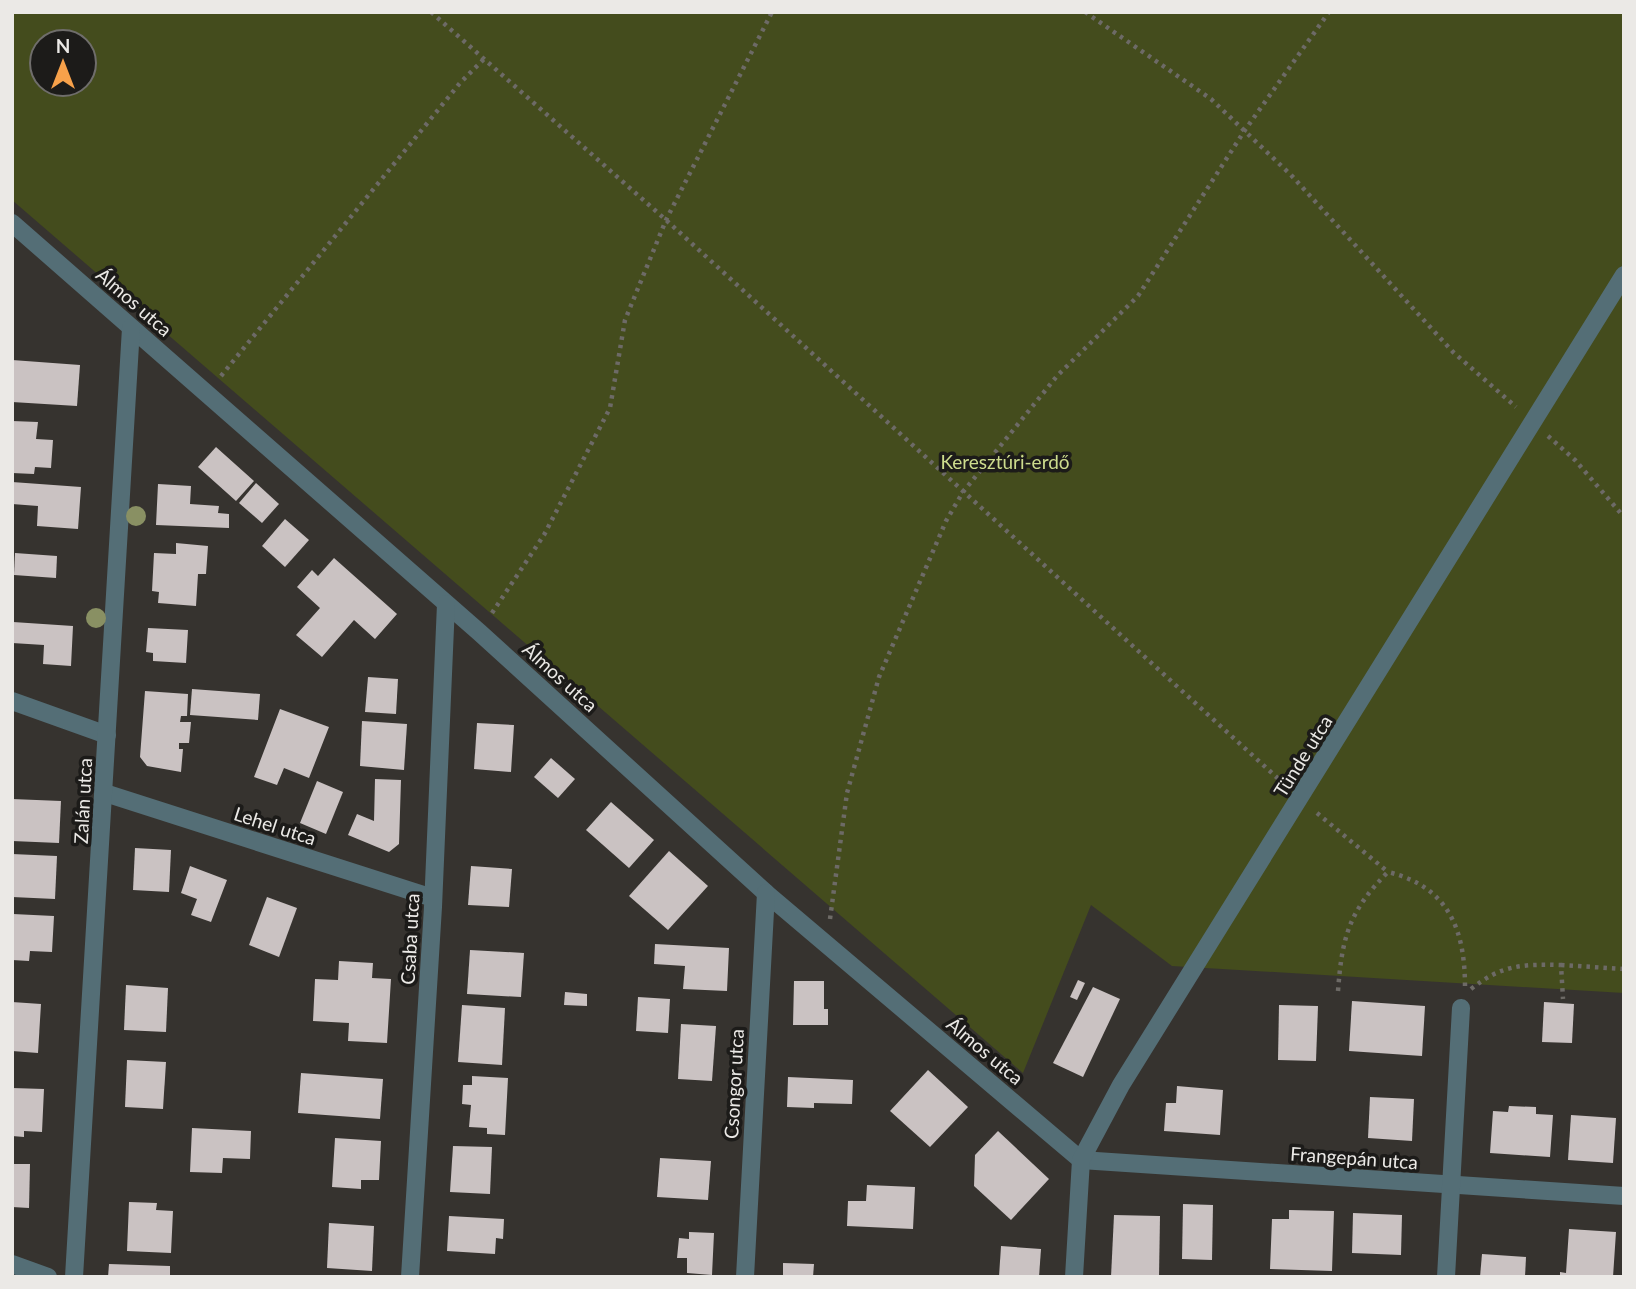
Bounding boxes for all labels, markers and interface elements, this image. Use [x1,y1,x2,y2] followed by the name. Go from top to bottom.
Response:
[28,28,98,98] north arrow
[56,34,70,57] text: N
[92,263,177,341] street label: Álmos utca
[940,450,1070,473] park label: Keresztúri-erdő
[518,637,602,716] street label: Álmos utca
[1268,711,1337,801] street label: Tünde utca
[69,757,96,845] street label: Zalán utca
[231,801,319,850] street label: Lehel utca
[396,893,423,985] street label: Csaba utca
[942,1012,1028,1089] street label: Álmos utca
[719,1028,748,1140] street label: Csongor utca
[1289,1142,1419,1173] street label: Frangepán utca

